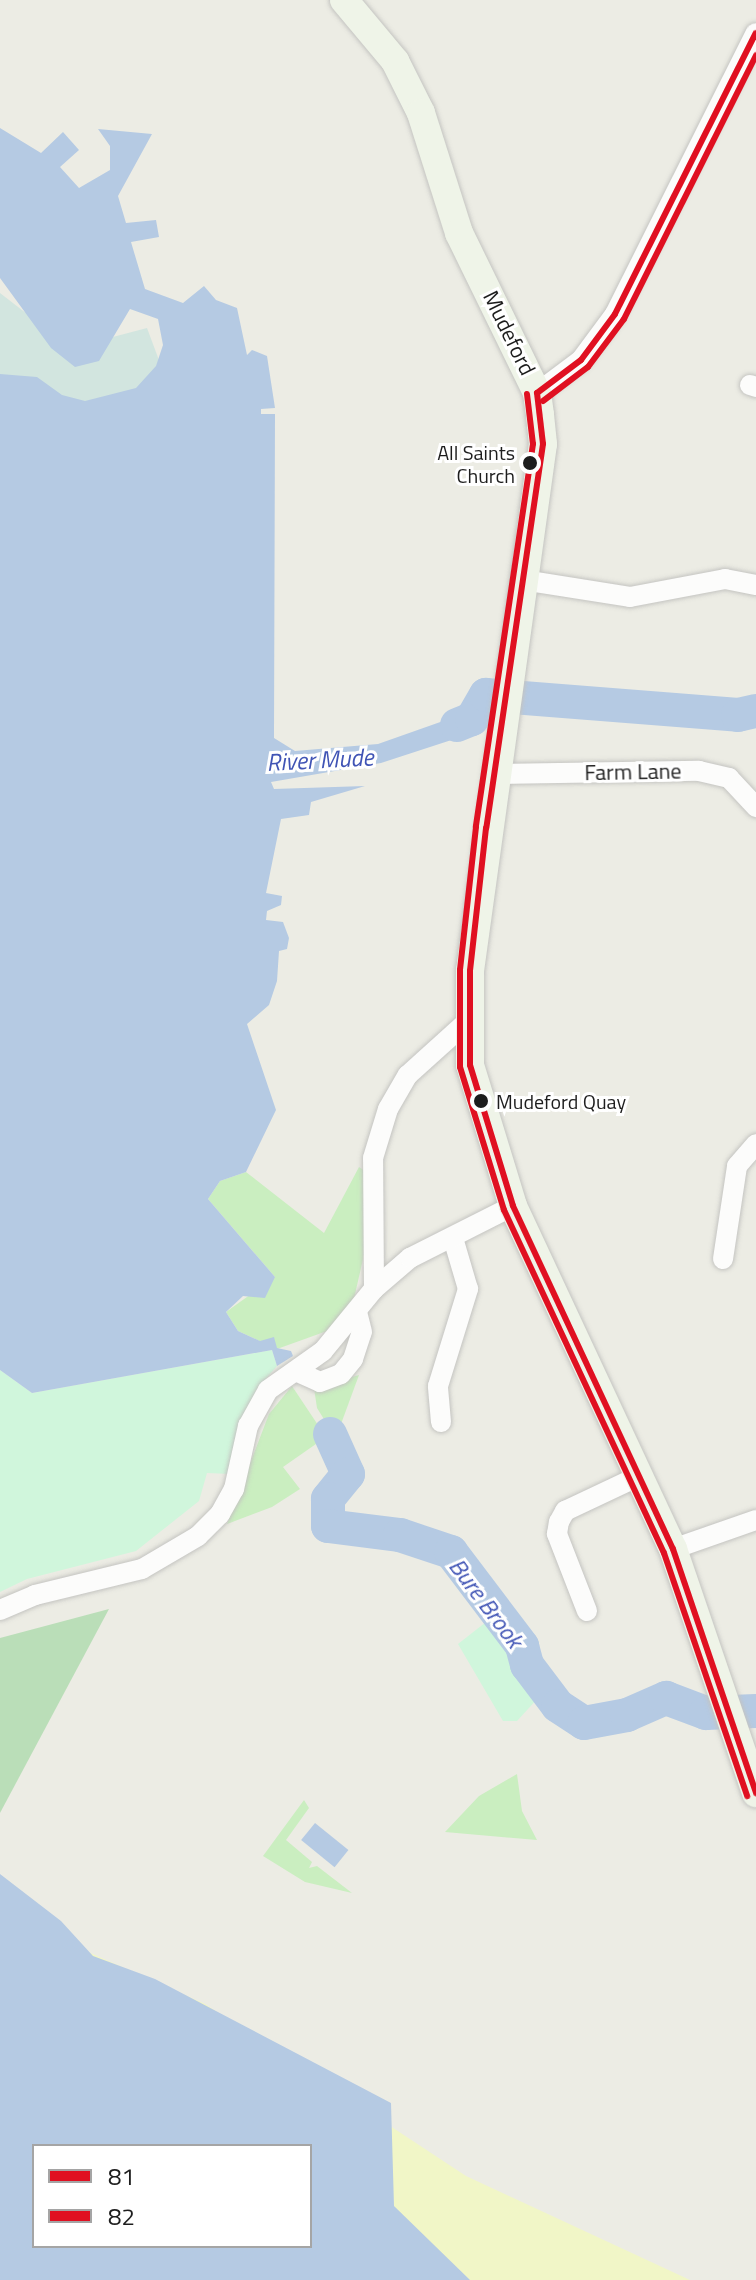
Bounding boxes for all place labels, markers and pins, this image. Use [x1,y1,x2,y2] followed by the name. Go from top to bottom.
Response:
[437,440,515,487] place label: All Saints Church
[522,455,538,471] marker: All Saints Church
[496,1089,626,1113] place label: Mudeford Quay
[473,1093,489,1109] marker: Mudeford Quay

